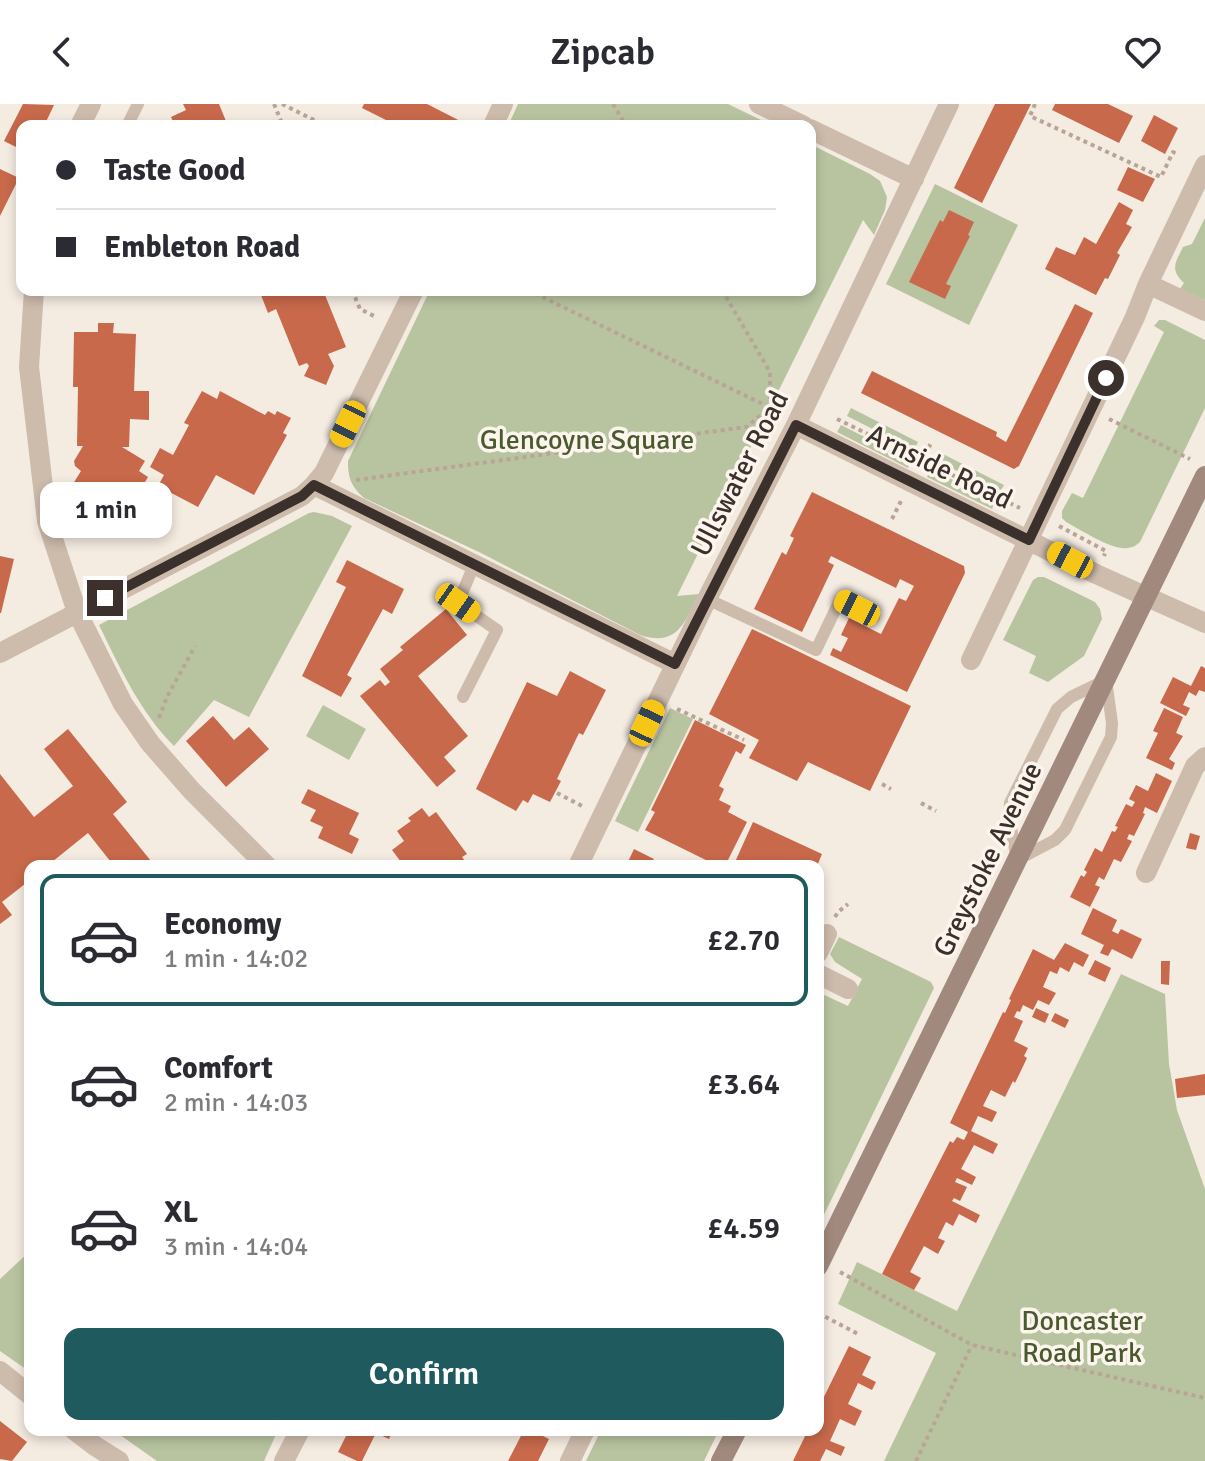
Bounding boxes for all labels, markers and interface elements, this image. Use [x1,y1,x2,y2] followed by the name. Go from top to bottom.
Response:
[40,30,84,74] icon: back
[550,30,655,75] text: Zipcab
[1121,30,1165,74] icon: heart
[104,152,245,189] text: Taste Good
[104,229,300,266] text: Embleton Road
[1088,360,1124,396] route start
[684,385,796,562] street label: Ullswater Road
[327,397,369,451] car
[861,417,1018,517] street label: Arnside Road
[480,423,694,457] park label: Glencoyne Square
[39,482,171,538] callout: 1 min
[75,494,137,526] text: 1 min
[1043,538,1097,582] car
[431,579,485,627] car
[87,580,123,616] route end
[830,586,884,630] car
[626,696,668,750] car
[926,757,1050,962] street label: Greystoke Avenue
[68,904,140,976] icon: car
[164,906,281,943] text: Economy
[707,922,780,959] text: £2.70
[164,943,308,975] text: 1 min · 14:02
[68,1048,140,1120] icon: car
[164,1050,273,1087] text: Comfort
[707,1066,780,1103] text: £3.64
[164,1087,308,1119] text: 2 min · 14:03
[68,1192,140,1264] icon: car
[164,1194,198,1231] text: XL
[707,1210,780,1247] text: £4.59
[164,1231,308,1263] text: 3 min · 14:04
[1021,1304,1143,1370] park label: Doncaster Road Park
[64,1328,784,1420] button: Confirm

